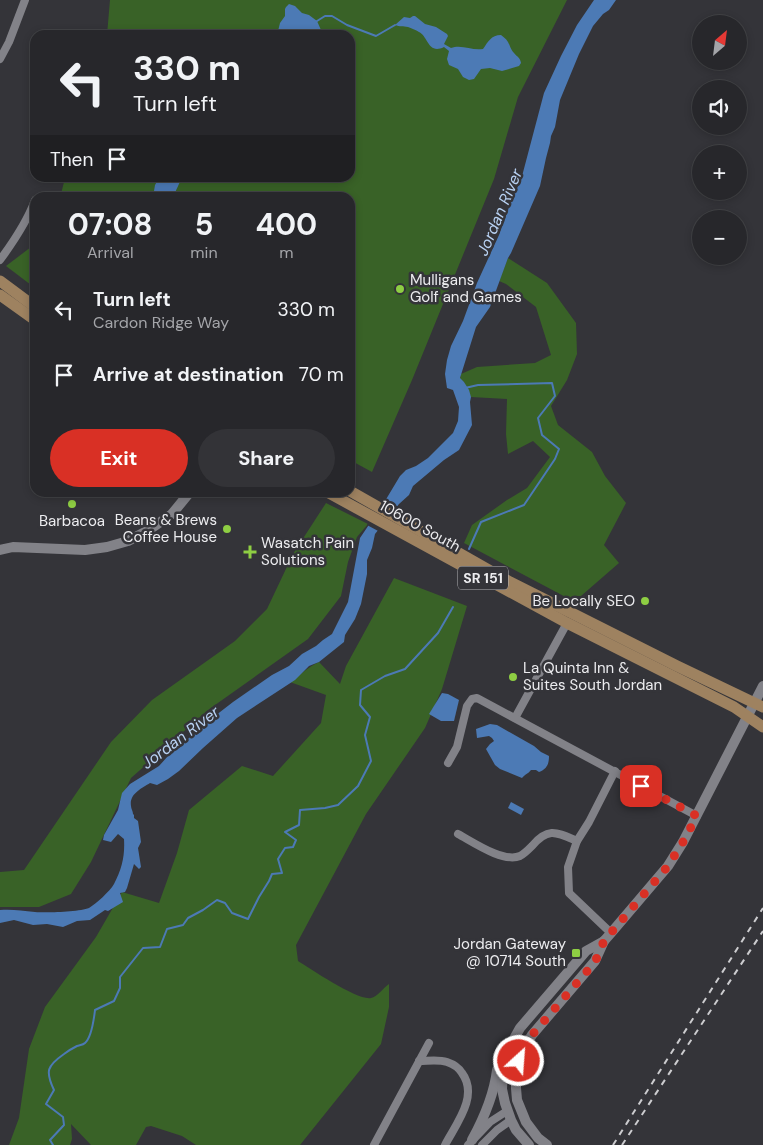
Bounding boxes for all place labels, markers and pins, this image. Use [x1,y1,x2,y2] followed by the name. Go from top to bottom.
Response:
[410,270,522,307] place label: Mulligans Golf and Games
[394,283,406,295] marker: Mulligans Golf and Games
[66,498,78,510] marker: Barbacoa
[115,510,217,547] place label: Beans & Brews Coffee House
[39,511,105,531] place label: Barbacoa
[221,523,233,535] marker: Beans & Brews Coffee House
[261,533,354,570] place label: Wasatch Pain Solutions
[243,545,257,559] marker: Wasatch Pain Solutions
[532,591,635,611] place label: Be Locally SEO
[639,595,651,607] marker: Be Locally SEO
[523,658,662,695] place label: La Quinta Inn & Suites South Jordan
[507,671,519,683] marker: La Quinta Inn & Suites South Jordan
[620,765,662,807] pin
[453,934,567,971] place label: Jordan Gateway @ 10714 South
[570,947,582,959] marker: Jordan Gateway @ 10714 South

